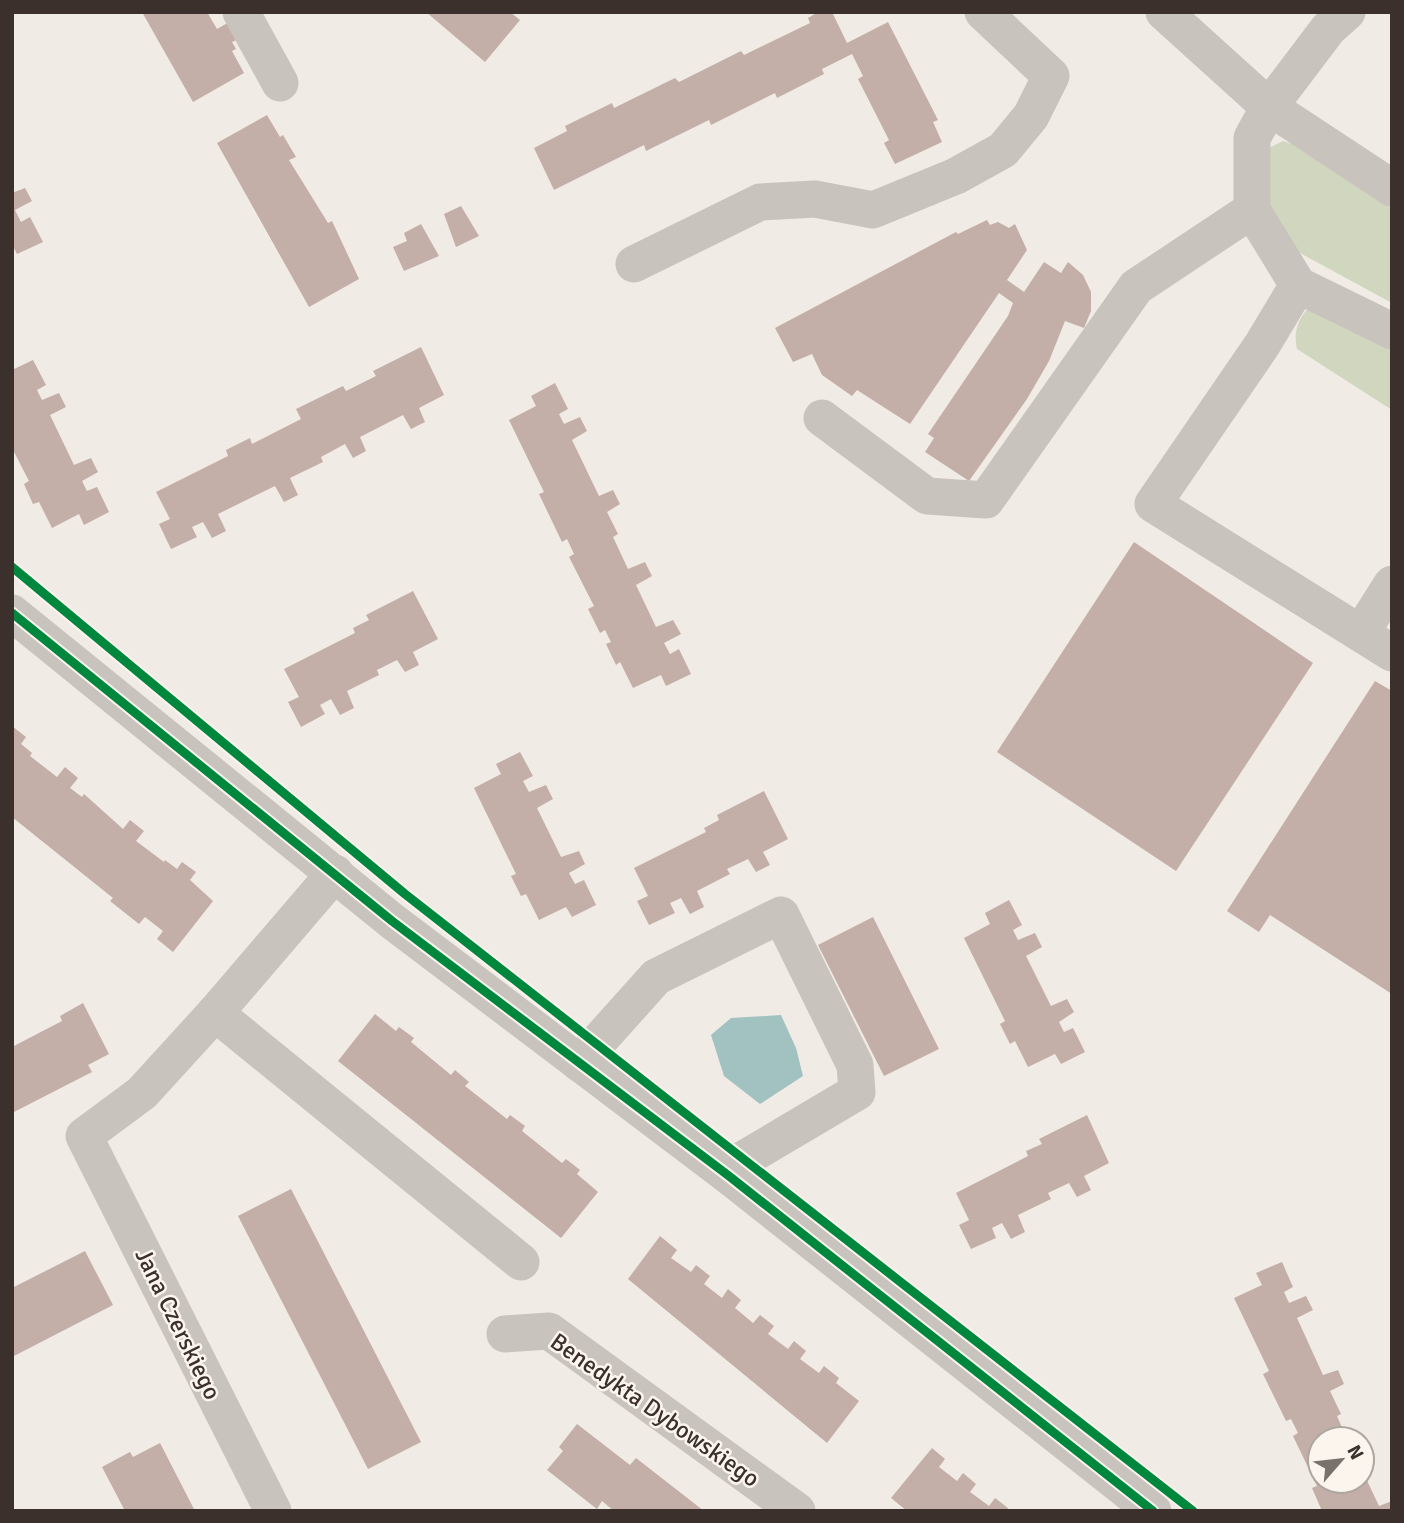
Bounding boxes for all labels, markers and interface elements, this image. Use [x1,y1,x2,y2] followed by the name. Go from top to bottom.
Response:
[128,1243,228,1405] street label: Jana Czerskiego
[545,1326,765,1494] street label: Benedykta Dybowskiego
[1306,1425,1376,1495] north arrow
[1341,1441,1369,1464] text: N

